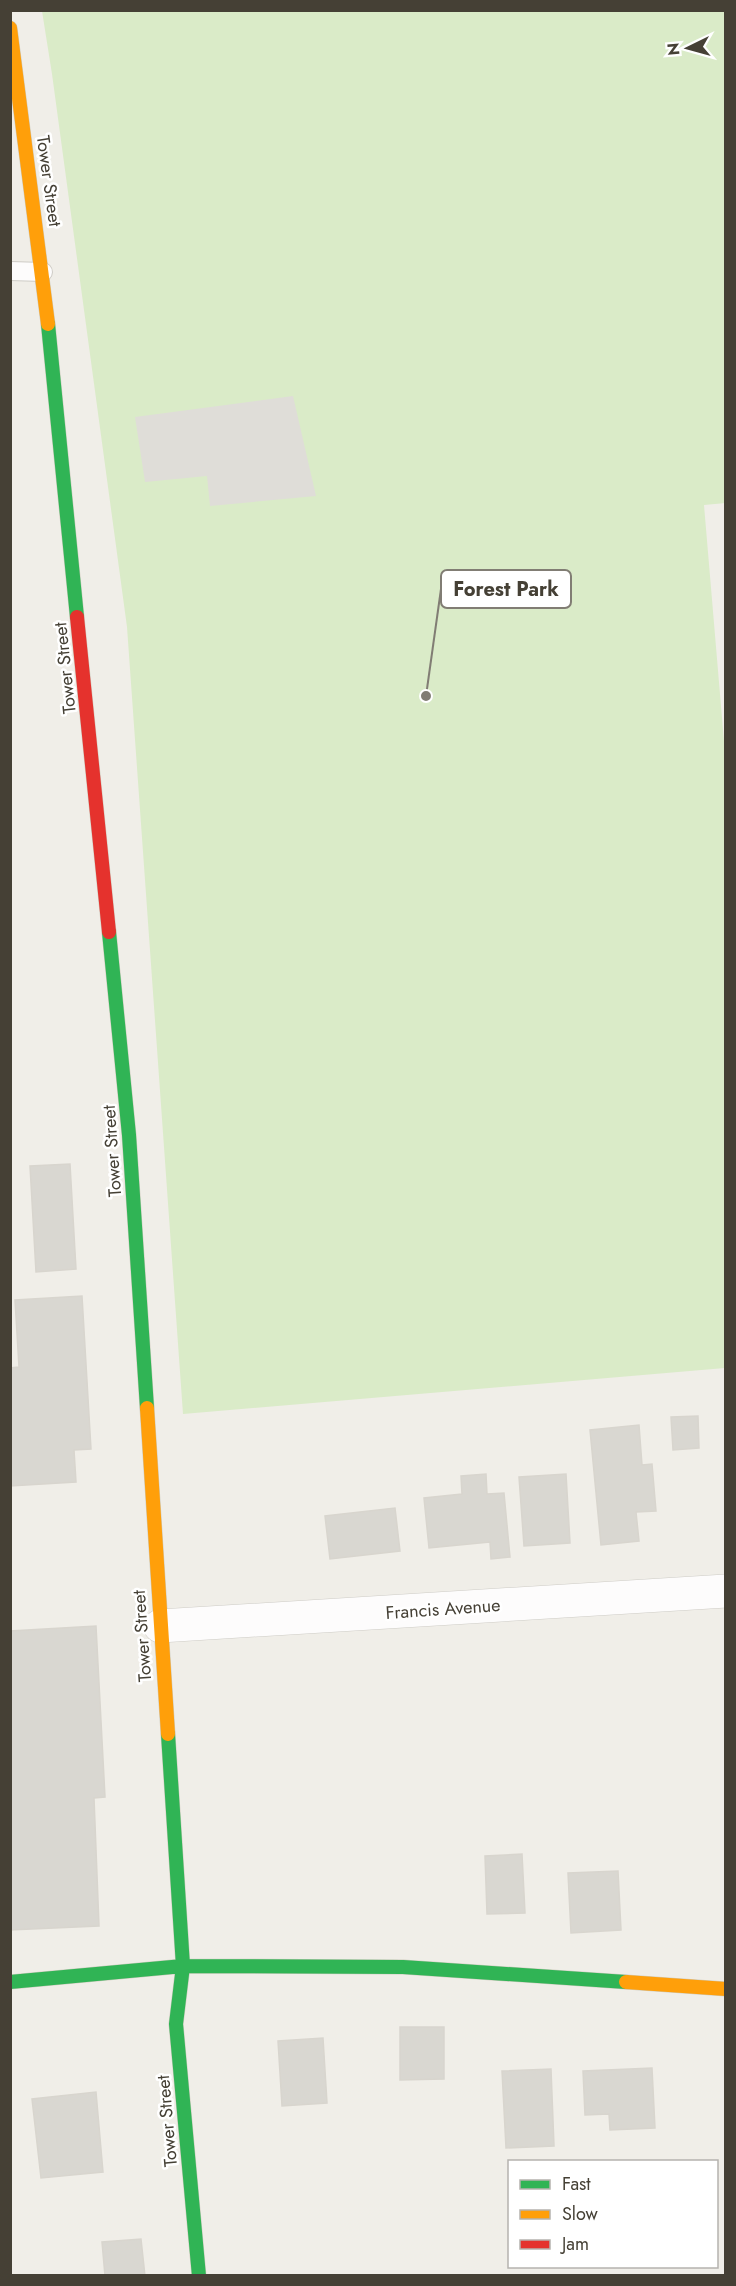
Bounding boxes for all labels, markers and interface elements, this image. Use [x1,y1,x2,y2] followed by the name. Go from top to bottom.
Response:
[658,18,718,78] north arrow
[662,42,686,57] text: N
[30,134,68,229] street label: Tower Street
[441,570,571,608] callout: Forest Park
[453,575,559,604] text: Forest Park
[47,620,83,715] street label: Tower Street
[96,1104,128,1198] street label: Tower Street
[126,1589,158,1683] street label: Tower Street
[385,1592,501,1626] street label: Francis Avenue
[150,2073,184,2168] street label: Tower Street
[508,2160,718,2268] legend
[562,2171,591,2197] text: Fast
[562,2201,599,2227] text: Slow
[560,2231,589,2257] text: Jam

